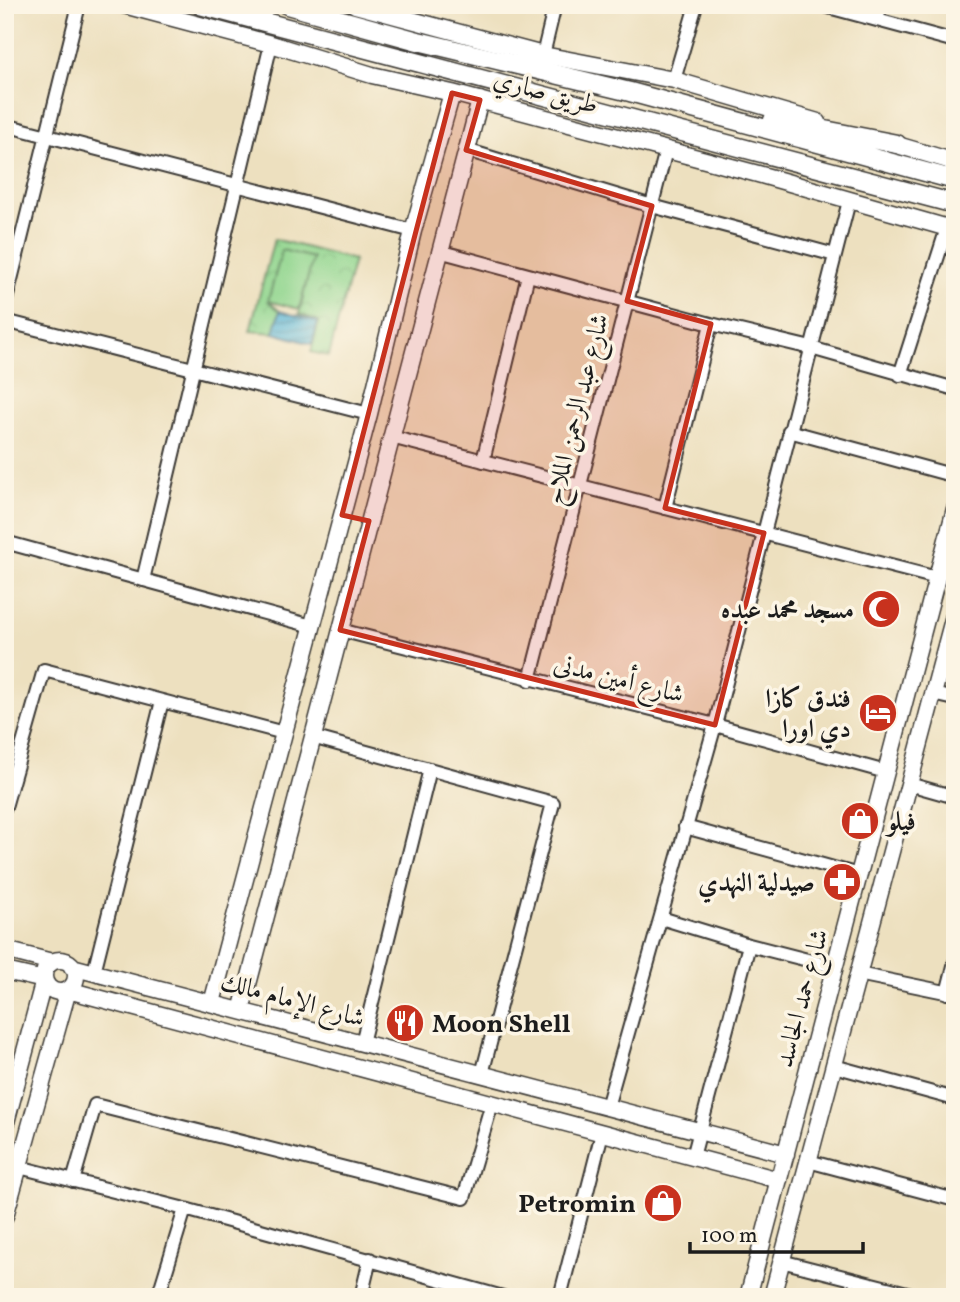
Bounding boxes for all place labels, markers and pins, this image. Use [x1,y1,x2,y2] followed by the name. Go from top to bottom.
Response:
[860,588,902,630] mosque icon: مسجد محمد عبده
[721,593,854,629] place label: مسجد محمد عبده
[766,682,851,750] place label: فندق كازا دي اورا
[857,692,899,734] hotel icon: فندق كازا دي اورا
[839,800,881,842] shop icon: فيلو
[884,805,916,841] place label: فيلو
[821,861,863,903] pharmacy icon: صيدلية النهدي
[698,866,815,904] place label: صيدلية النهدي
[384,1002,426,1044] restaurant icon: Moon Shell
[432,1007,571,1043] place label: Moon Shell
[642,1182,684,1224] shop icon: Petromin
[518,1187,636,1223] place label: Petromin

